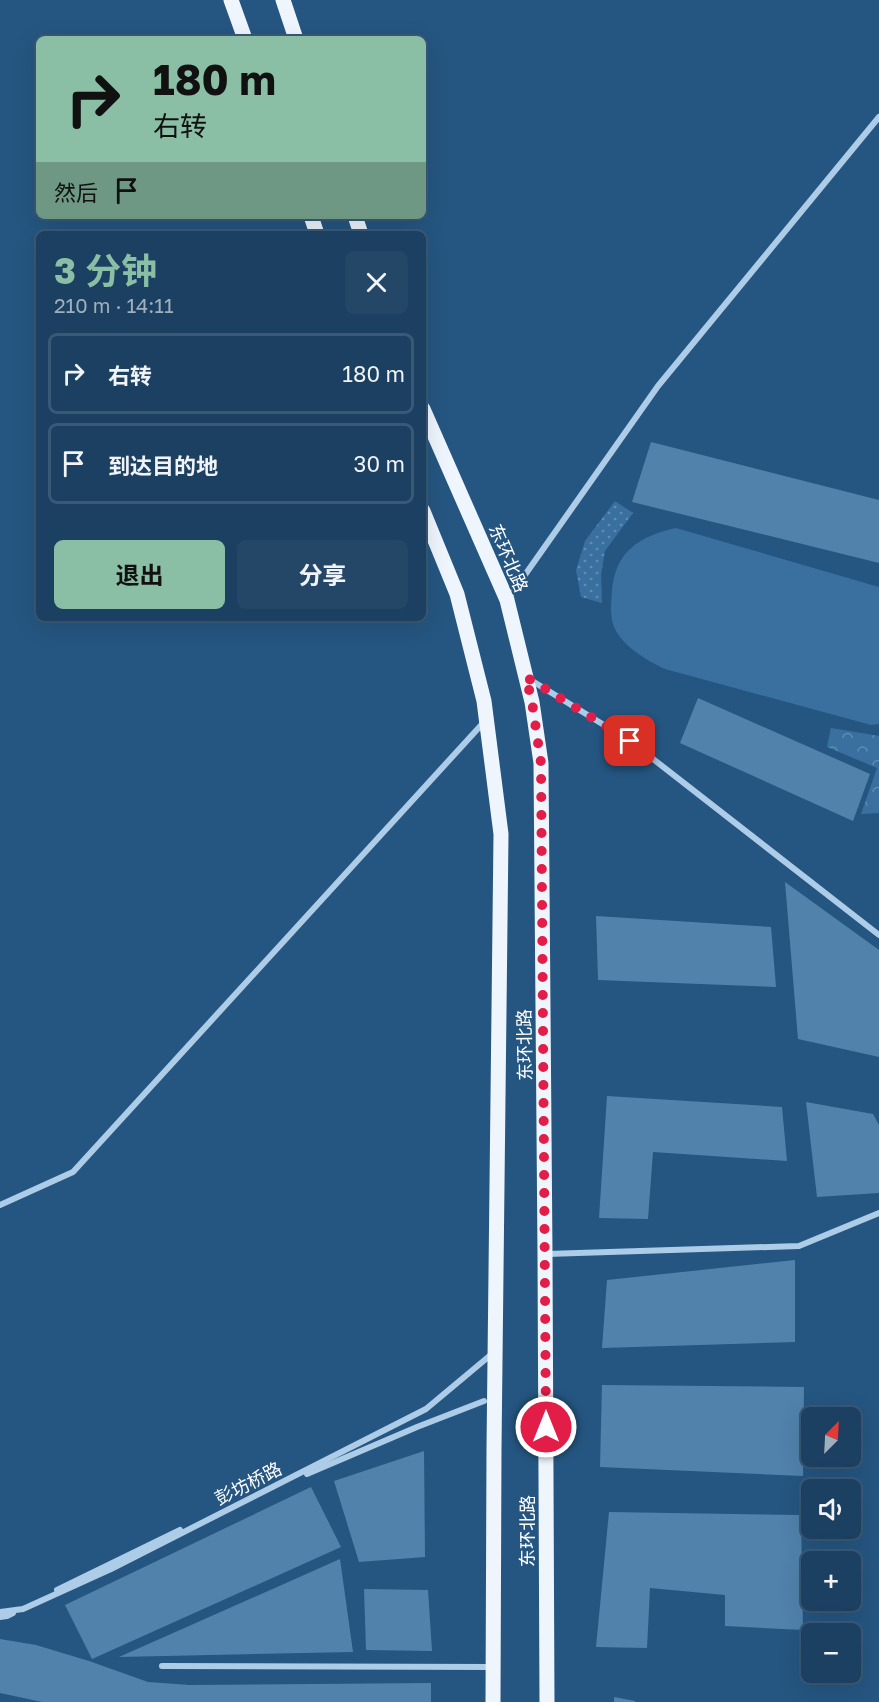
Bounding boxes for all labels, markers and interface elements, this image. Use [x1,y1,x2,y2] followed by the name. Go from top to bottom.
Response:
[153,54,276,104] text: 180 m
[54,60,132,138] icon: right
[153,110,207,142] text: 右转
[110,174,143,207] icon: arrive
[54,179,98,206] text: 然后
[54,249,157,292] text: 3 分钟
[345,251,408,314] button: close
[54,293,174,317] text: 210 m · 14:11
[57,357,90,390] icon: right
[342,360,405,387] text: 180 m
[108,362,152,389] text: 右转
[57,447,90,480] icon: arrive
[354,450,405,477] text: 30 m
[108,452,218,479] text: 到达目的地
[485,521,533,595] street label: 东环北路
[54,540,225,609] button: 退出
[237,540,408,609] button: 分享
[604,715,655,766] pin
[613,724,646,757] icon: arrive
[512,1009,536,1081] street label: 东环北路
[514,1395,578,1459] position arrow
[801,1407,861,1467] north arrow
[801,1407,861,1683] map controls
[211,1457,285,1509] street label: 彭坊桥路
[801,1479,861,1539] button: sound
[516,1495,538,1567] street label: 东环北路
[801,1551,861,1611] button: +
[801,1623,861,1683] button: −

